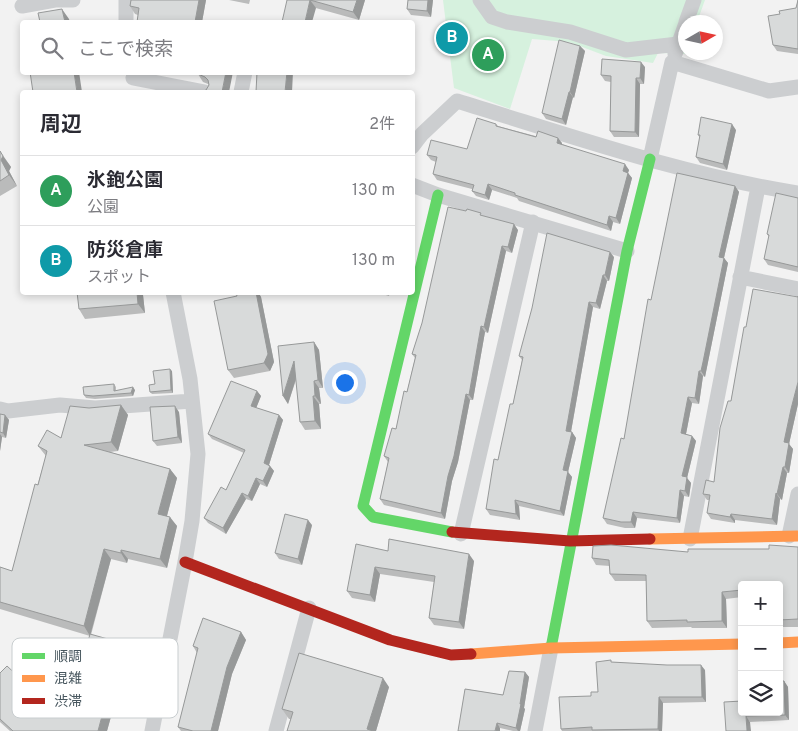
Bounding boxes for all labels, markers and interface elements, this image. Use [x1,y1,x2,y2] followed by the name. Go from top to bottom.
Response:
[678,15,723,60] north arrow
[436,19,468,57] pin: B
[20,20,415,75] search box
[38,34,66,62] icon: search
[472,36,504,74] pin: A
[78,38,173,62] text: ここで検索
[40,112,82,139] text: 周辺
[369,115,395,135] text: 2件
[87,169,163,193] text: 氷鉋公園
[50,181,62,201] text: A
[352,181,395,201] text: 130 m
[87,198,119,218] text: 公園
[87,239,163,263] text: 防災倉庫
[50,251,62,271] text: B
[352,251,395,271] text: 130 m
[87,268,151,288] text: スポット
[332,370,358,396] your location
[738,581,783,716] map controls
[738,581,783,626] button: +
[738,626,783,671] button: −
[12,638,178,718] legend
[54,649,82,666] text: 順調
[54,670,82,688] text: 混雑
[738,671,783,716] button: layers
[54,694,82,711] text: 渋滞

